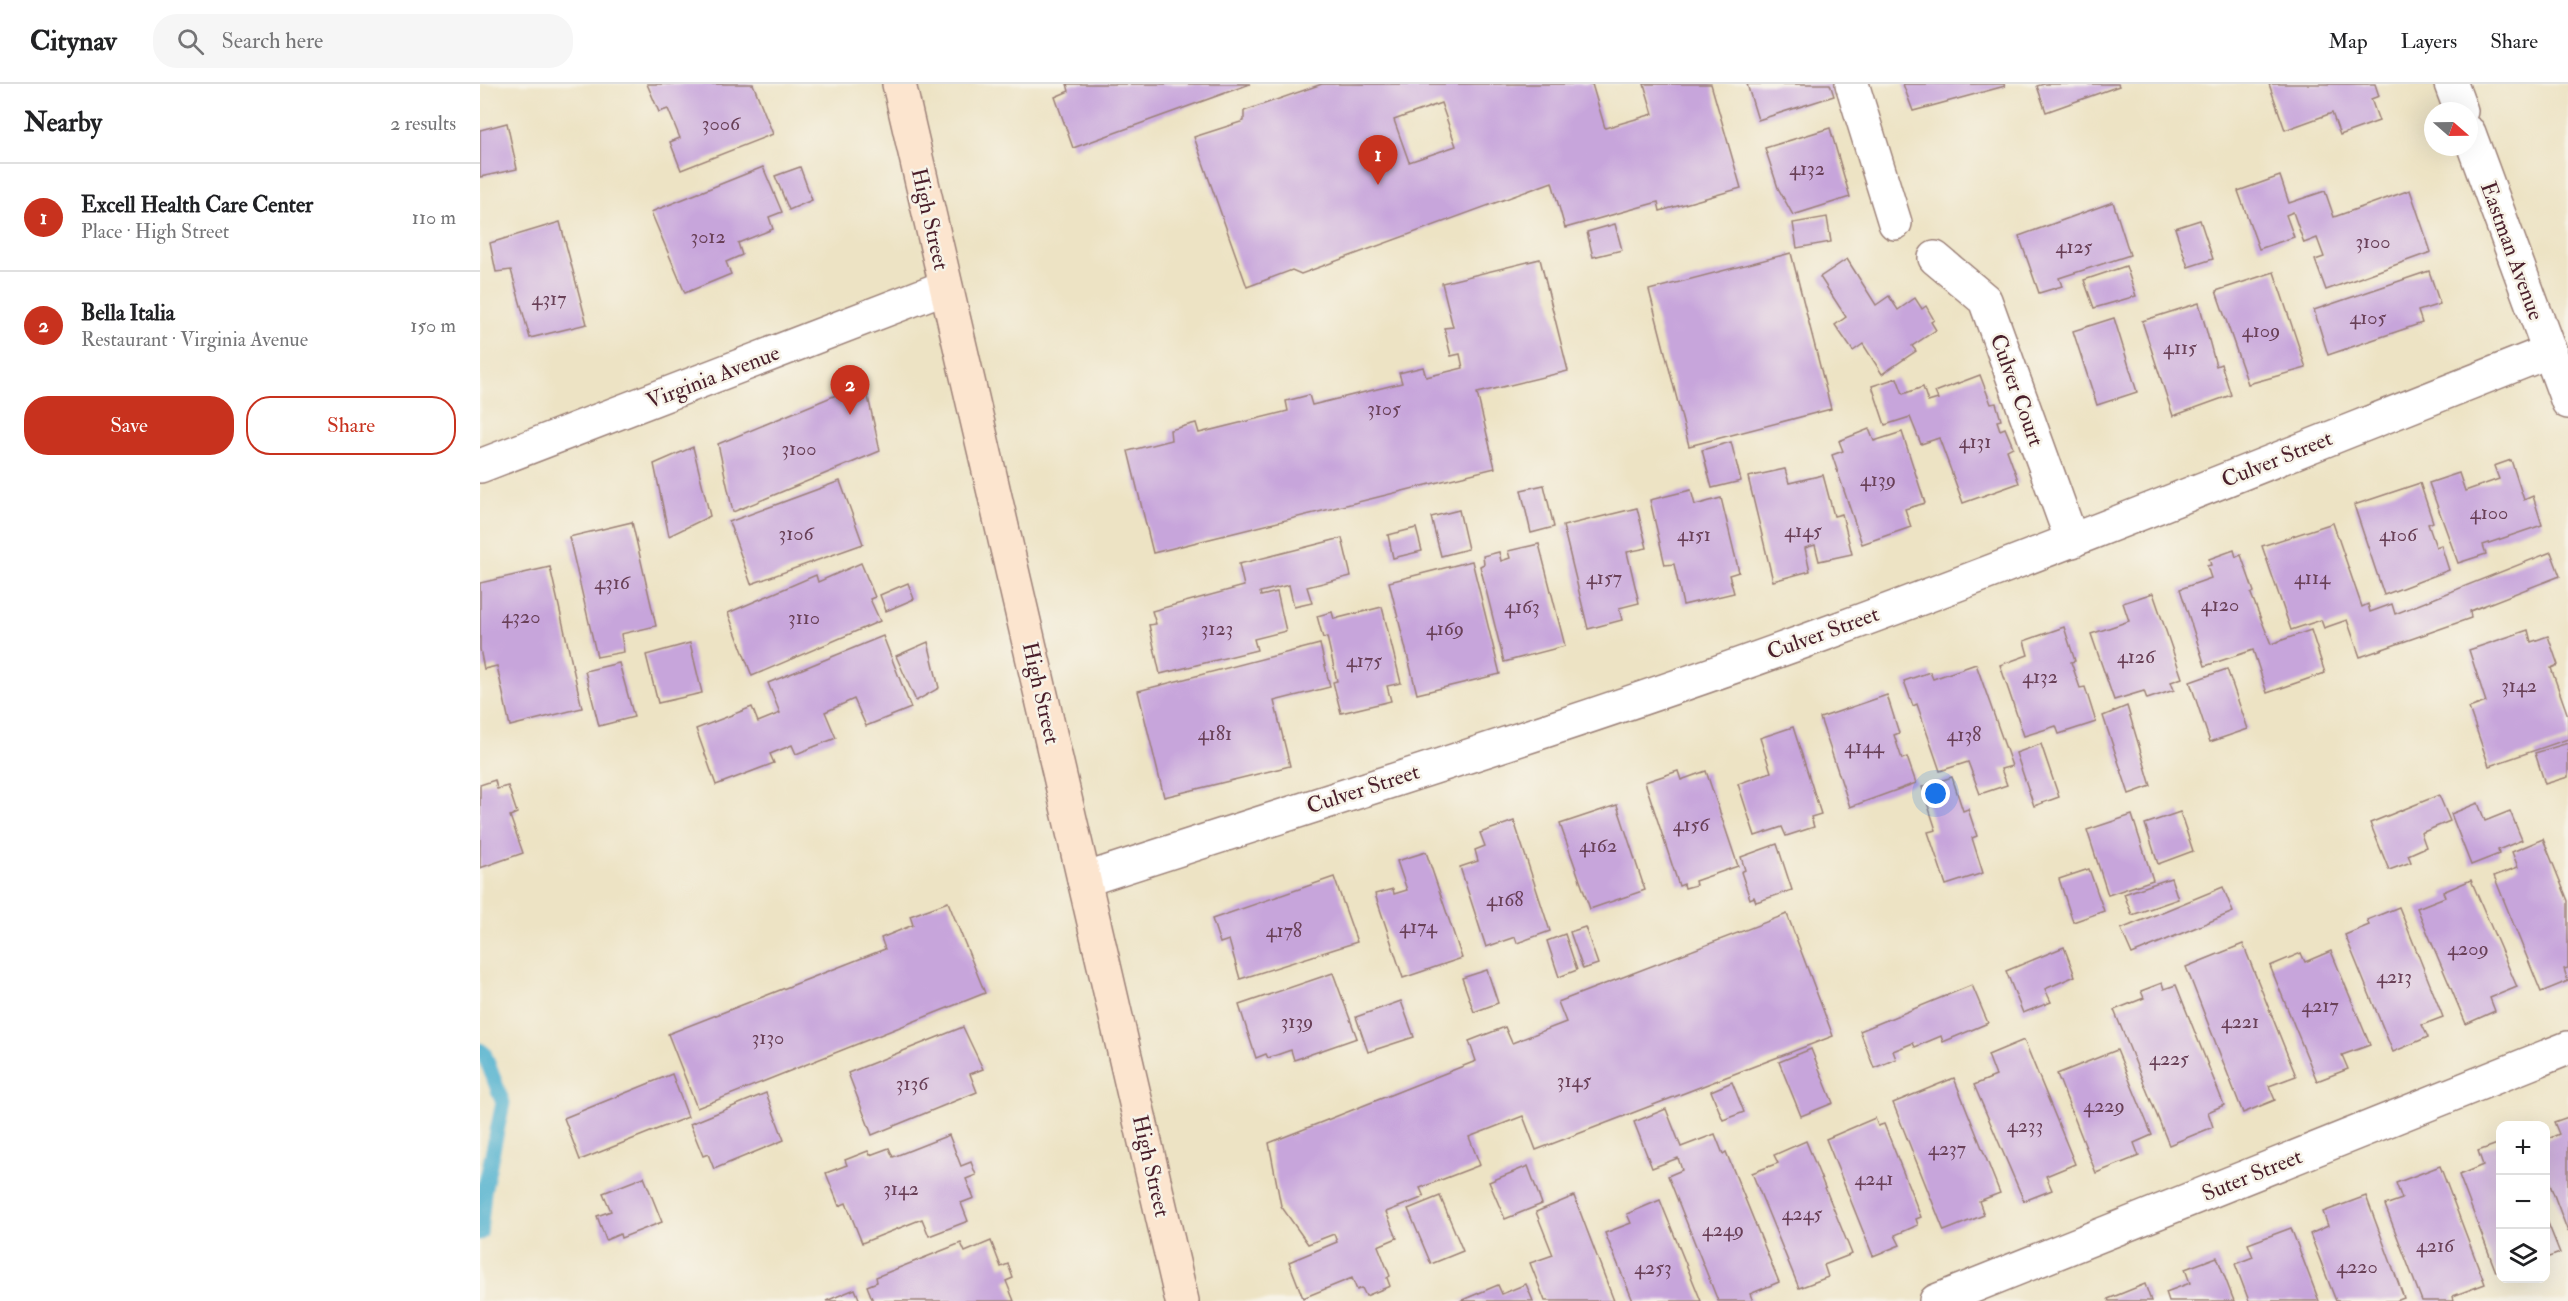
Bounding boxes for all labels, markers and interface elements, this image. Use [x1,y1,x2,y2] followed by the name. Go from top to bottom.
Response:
[153,14,573,68] search box
[30,24,117,59] text: Citynav
[174,25,207,58] icon: search
[222,27,323,55] text: Search here
[2328,28,2368,55] text: Map
[2401,28,2457,55] text: Layers
[2490,28,2538,55] text: Share
[2424,102,2478,156] north arrow
[24,107,102,139] text: Nearby
[390,111,456,136] text: 2 results
[702,111,741,136] house number: 3006
[1358,135,1398,185] pin: 1
[1789,156,1825,181] house number: 4132
[905,165,955,273] street label: High Street
[2474,178,2550,324] street label: Eastman Avenue
[81,191,313,219] text: Excell Health Care Center
[40,205,47,230] text: 1
[412,205,456,230] text: 110 m
[81,219,229,244] text: Place · High Street
[690,224,726,249] house number: 3012
[2355,229,2391,254] house number: 3100
[2056,234,2093,259] house number: 4125
[532,286,566,311] house number: 4317
[81,299,175,327] text: Bella Italia
[2350,305,2387,330] house number: 4105
[38,313,49,338] text: 2
[410,313,456,338] text: 150 m
[2242,318,2280,343] house number: 4109
[81,327,308,352] text: Restaurant · Virginia Avenue
[1984,330,2050,450] street label: Culver Court
[2163,335,2197,360] house number: 4115
[642,339,784,415] street label: Virginia Avenue
[830,366,869,415] pin: 2
[24,396,234,455] button: Save
[246,396,456,455] button: Share
[1367,396,1401,421] house number: 3105
[2217,424,2337,494] street label: Culver Street
[1959,429,1991,454] house number: 4131
[781,436,817,461] house number: 3100
[1860,467,1896,492] house number: 4139
[2470,500,2508,525] house number: 4100
[1784,518,1822,543] house number: 4145
[778,521,814,546] house number: 3106
[1677,522,1711,547] house number: 4151
[2379,522,2418,547] house number: 4106
[1586,565,1622,590] house number: 4157
[2294,565,2331,590] house number: 4114
[594,570,631,595] house number: 4316
[2201,592,2239,617] house number: 4120
[1504,594,1540,619] house number: 4163
[1763,600,1883,666] street label: Culver Street
[502,604,540,629] house number: 4320
[788,605,820,630] house number: 3110
[1201,616,1233,641] house number: 3123
[1426,616,1464,641] house number: 4169
[1016,639,1066,747] street label: High Street
[2117,644,2156,669] house number: 4126
[1346,648,1382,673] house number: 4175
[2022,664,2058,689] house number: 4132
[2501,673,2537,698] house number: 3142
[1198,721,1232,746] house number: 4181
[1947,722,1981,747] house number: 4138
[1844,734,1885,759] house number: 4144
[1303,758,1423,820] street label: Culver Street
[1921,779,1950,808] your location
[1673,812,1710,837] house number: 4156
[1579,833,1617,858] house number: 4162
[1486,887,1524,912] house number: 4168
[1399,914,1438,939] house number: 4174
[1266,918,1302,943] house number: 4178
[2447,936,2489,961] house number: 4209
[2376,964,2412,989] house number: 4213
[2301,993,2339,1018] house number: 4217
[1281,1009,1313,1034] house number: 3139
[2221,1009,2259,1034] house number: 4221
[752,1025,784,1050] house number: 3130
[2149,1046,2189,1071] house number: 4225
[1557,1068,1591,1093] house number: 3145
[896,1071,929,1096] house number: 3136
[2083,1093,2125,1118] house number: 4229
[1126,1112,1176,1220] street label: High Street
[2007,1113,2043,1138] house number: 4233
[2496,1121,2550,1283] map controls
[2496,1121,2550,1175] button: +
[1928,1136,1966,1161] house number: 4237
[2198,1142,2306,1208] street label: Suter Street
[1855,1166,1893,1191] house number: 4241
[2496,1175,2550,1229] button: −
[883,1176,919,1201] house number: 3142
[1782,1201,1822,1226] house number: 4245
[1702,1217,1744,1242] house number: 4249
[2496,1229,2550,1283] button: layers
[2416,1233,2455,1258] house number: 4216
[2336,1254,2378,1279] house number: 4220
[1634,1255,1672,1280] house number: 4253

